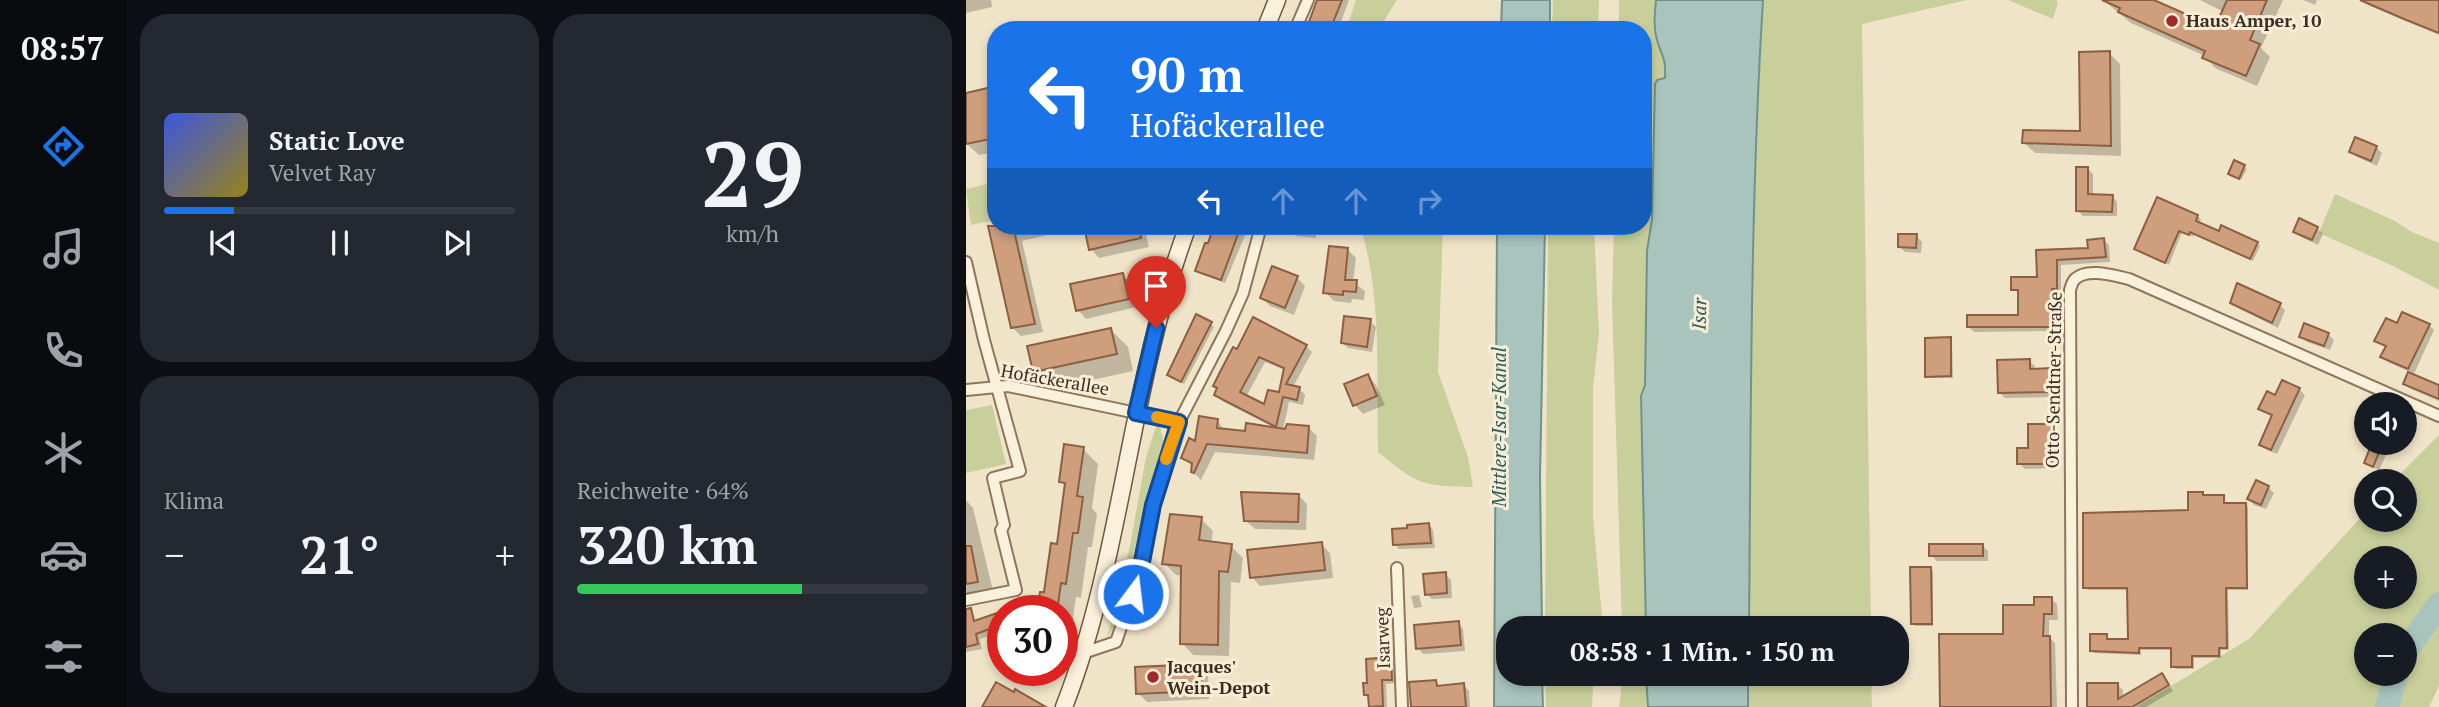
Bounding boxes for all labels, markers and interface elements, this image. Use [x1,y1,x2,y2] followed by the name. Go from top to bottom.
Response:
[2186,8,2321,32] place label: Haus Amper, 10
[2164,13,2180,29] marker: Haus Amper, 10
[21,27,105,69] text: 08:57
[1130,41,1244,106] text: 90 m
[1015,49,1106,140] icon: left
[1130,104,1325,146] text: Hofäckerallee
[701,112,804,233] text: 29
[39,122,88,171] icon: directions
[269,123,405,157] text: Static Love
[269,157,376,188] text: Velvet Ray
[1191,182,1229,220] icon: left
[1264,182,1302,220] icon: ahead
[1337,182,1375,220] icon: ahead
[1410,182,1448,220] icon: right
[726,218,779,249] text: km/h
[39,224,88,273] icon: music
[204,224,242,262] icon: previous
[321,224,359,262] icon: pause
[438,224,476,262] icon: next
[1126,256,1186,328] pin
[1137,267,1175,305] icon: arrive
[2039,291,2067,469] street label: Otto-Sendtner-Straße
[1685,297,1712,331] water label: Isar
[39,326,88,375] icon: phone
[1486,346,1511,508] water label: Mittlere-Isar-Kanal
[999,358,1111,400] street label: Hofäckerallee
[2354,392,2417,686] map controls
[2354,392,2417,455] button: sound
[39,428,88,477] icon: climate
[2354,469,2417,532] button: search
[577,475,749,506] text: Reichweite · 64%
[164,485,224,516] text: Klima
[577,510,758,579] text: 320 km
[299,520,380,589] text: 21°
[39,530,88,579] icon: car
[164,530,184,580] text: −
[495,530,515,580] text: +
[2354,546,2417,609] button: +
[1096,557,1170,631] position arrow
[987,595,1078,686] speed limit sign: 30
[1369,606,1395,669] street label: Isarweg
[2354,623,2417,686] button: −
[39,632,88,681] icon: filters
[1570,634,1835,668] text: 08:58 · 1 Min. · 150 m
[1167,654,1271,699] place label: Jacques' Wein-Depot
[1145,669,1161,685] marker: Jacques' Wein-Depot

